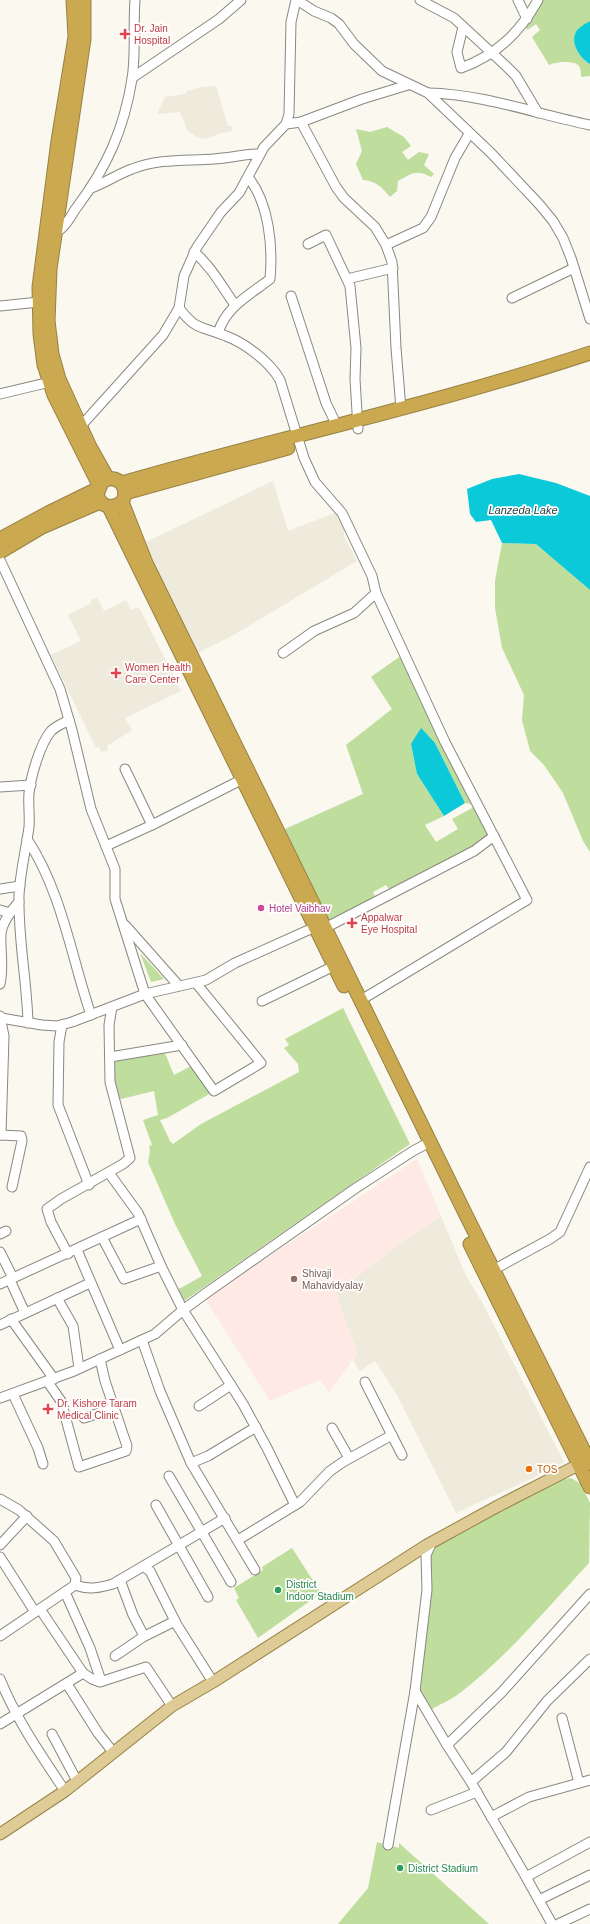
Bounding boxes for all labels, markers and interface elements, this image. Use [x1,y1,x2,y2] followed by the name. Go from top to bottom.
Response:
[134,23,170,46] place label: Dr. Jain Hospital
[119,28,131,40] marker: Dr. Jain Hospital
[488,504,558,516] water label: Lanzeda Lake
[125,662,191,685] place label: Women Health Care Center
[110,667,122,679] marker: Women Health Care Center
[256,903,266,913] marker: Hotel Vaibhav
[269,903,331,914] place label: Hotel Vaibhav
[361,912,417,935] place label: Appalwar Eye Hospital
[346,917,358,929] marker: Appalwar Eye Hospital
[302,1268,363,1291] place label: Shivaji Mahavidyalay
[289,1274,299,1284] marker: Shivaji Mahavidyalay
[57,1398,137,1421] place label: Dr. Kishore Taram Medical Clinic
[42,1403,54,1415] marker: Dr. Kishore Taram Medical Clinic
[524,1464,534,1474] marker: TOS
[537,1464,558,1475] place label: TOS
[286,1579,354,1602] place label: District Indoor Stadium
[273,1585,283,1595] marker: District Indoor Stadium
[395,1863,405,1873] marker: District Stadium
[408,1863,478,1874] place label: District Stadium

